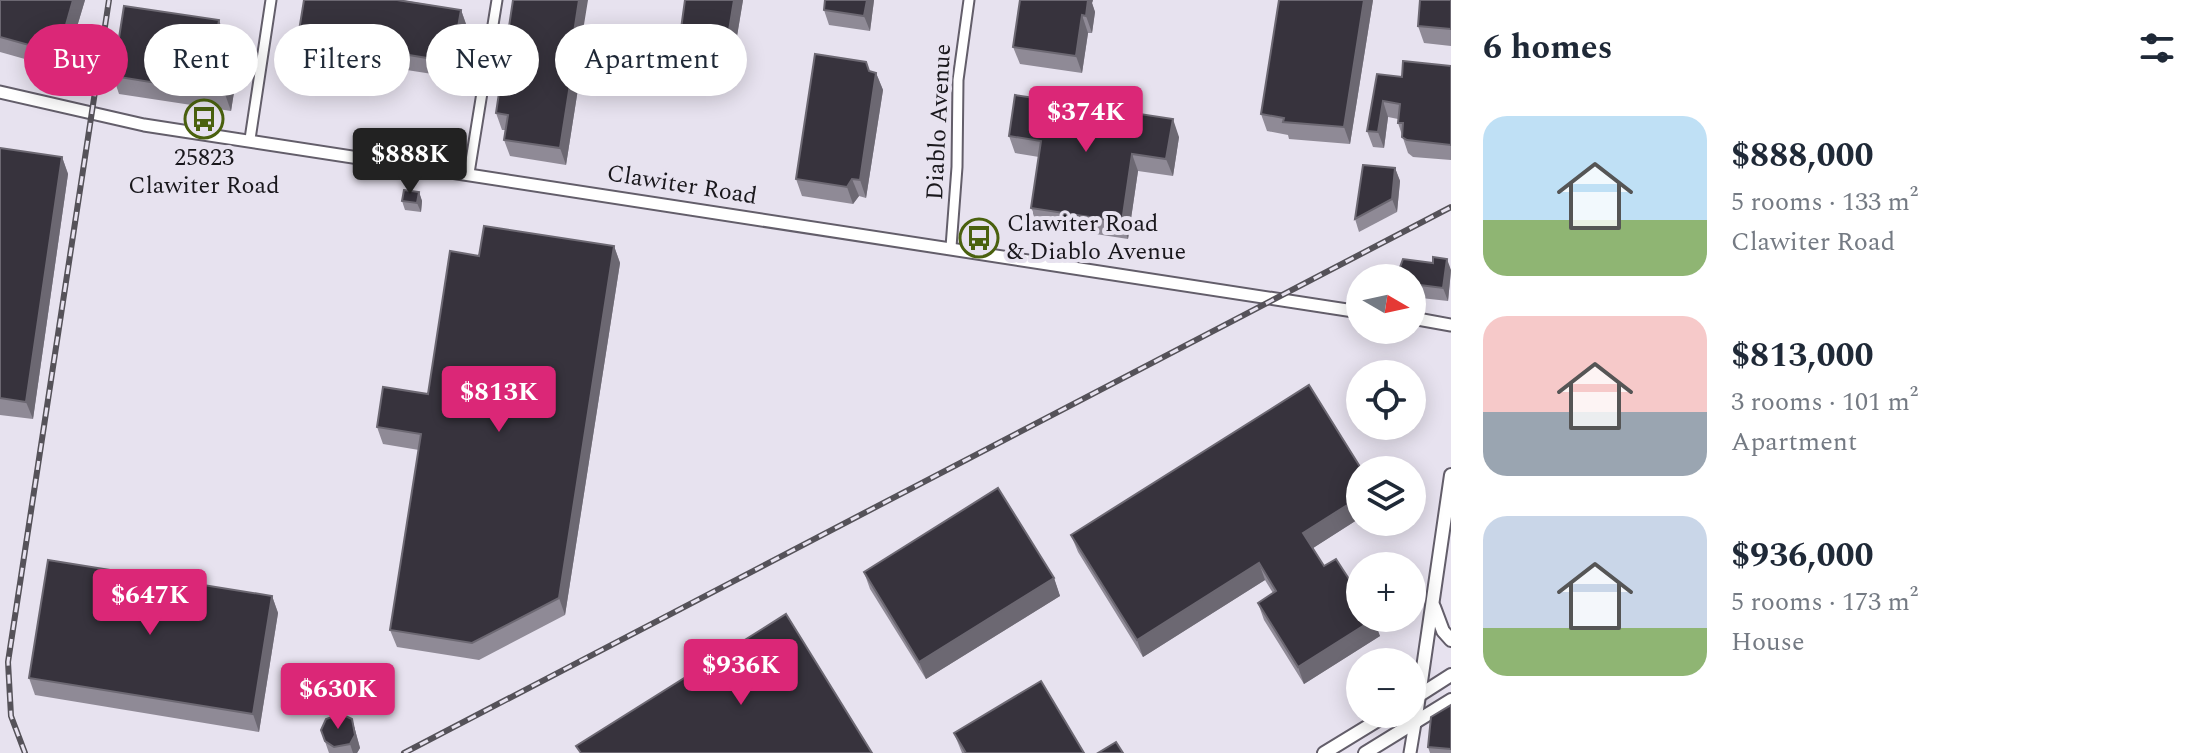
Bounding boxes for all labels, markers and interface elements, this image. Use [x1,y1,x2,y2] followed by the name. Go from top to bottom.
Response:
[1483,22,1613,74] text: 6 homes
[24,24,128,96] chip: Buy
[144,24,258,96] chip: Rent
[274,24,410,96] chip: Filters
[426,24,539,96] chip: New
[555,24,747,96] chip: Apartment
[2135,26,2179,70] icon: filters
[917,43,961,201] street label: Diablo Avenue
[1030,86,1142,154] pin: $374K
[1047,92,1125,132] text: $374K
[183,98,225,140] bus stop icon: 25823 Clawiter Road
[354,128,466,196] pin: $888K
[1731,130,1874,182] text: $888,000
[371,134,449,174] text: $888K
[128,140,280,204] place label: 25823 Clawiter Road
[1547,148,1643,244] icon: home
[604,155,760,215] street label: Clawiter Road
[1731,182,1918,222] text: 5 rooms · 133 m²
[1007,206,1186,270] place label: Clawiter Road & Diablo Avenue
[958,217,1000,259] bus stop icon: Clawiter Road & Diablo Avenue
[1731,222,1895,262] text: Clawiter Road
[1346,264,1426,344] north arrow
[1346,264,1426,728] map controls
[1731,330,1874,382] text: $813,000
[1547,348,1643,444] icon: home
[1346,360,1426,440] button: locate
[443,366,555,434] pin: $813K
[460,372,538,412] text: $813K
[1731,382,1918,422] text: 3 rooms · 101 m²
[1731,422,1857,462] text: Apartment
[1346,456,1426,536] button: layers
[1731,530,1874,582] text: $936,000
[1547,548,1643,644] icon: home
[1346,552,1426,632] button: +
[94,569,206,637] pin: $647K
[111,575,189,615] text: $647K
[1731,582,1918,622] text: 5 rooms · 173 m²
[1731,622,1805,662] text: House
[685,639,797,707] pin: $936K
[702,645,780,685] text: $936K
[1346,648,1426,728] button: −
[282,663,394,731] pin: $630K
[299,669,377,709] text: $630K

